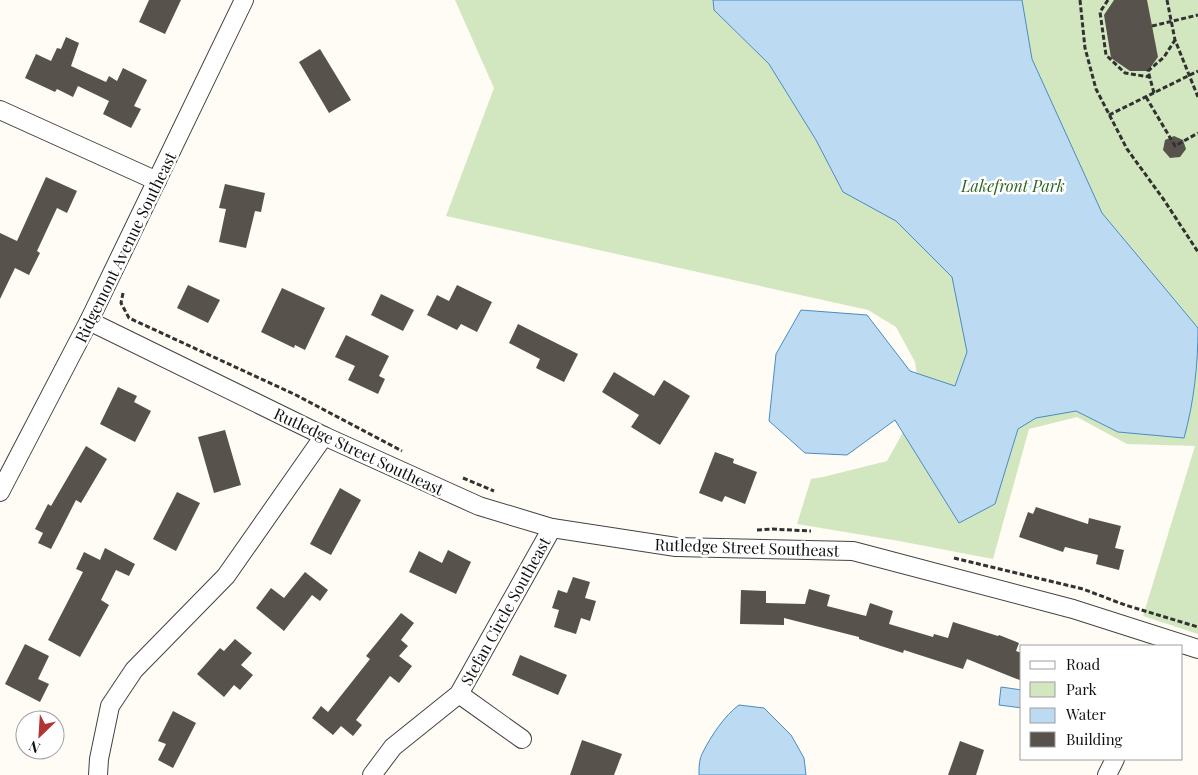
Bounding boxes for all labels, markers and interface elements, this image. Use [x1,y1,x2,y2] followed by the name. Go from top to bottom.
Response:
[70,148,181,346] street label: Ridgemont Avenue Southeast
[960,175,1065,196] park label: Lakefront Park
[271,402,447,500] street label: Rutledge Street Southeast
[455,533,555,689] street label: Stefan Circle Southeast
[654,533,840,561] street label: Rutledge Street Southeast
[1020,645,1183,760] legend
[1066,654,1100,674] text: Road
[1066,679,1098,699] text: Park
[1065,704,1106,724] text: Water
[15,710,65,760] north arrow
[1066,729,1123,749] text: Building
[26,736,43,758] text: N

